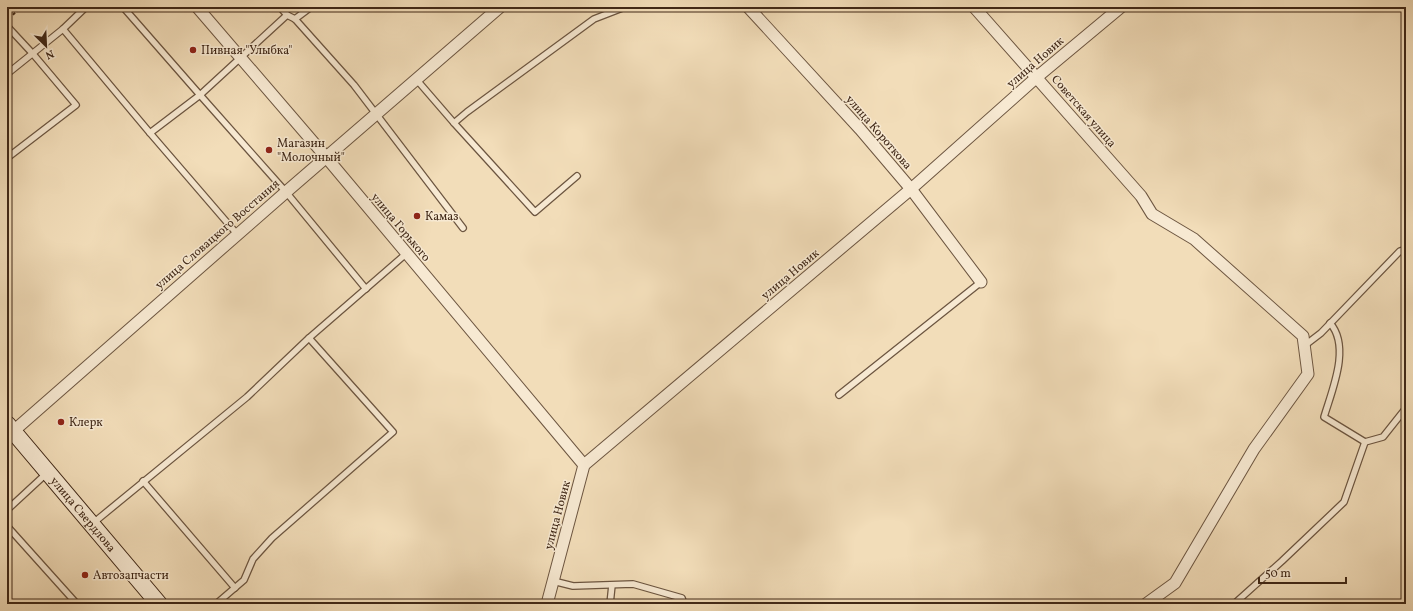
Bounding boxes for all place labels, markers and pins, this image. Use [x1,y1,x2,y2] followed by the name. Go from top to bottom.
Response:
[201,43,292,59] place label: Пивная "Улыбка"
[188,45,198,55] marker: Пивная "Улыбка"
[277,136,345,166] place label: Магазин "Молочный"
[264,145,274,155] marker: Магазин "Молочный"
[425,209,459,225] place label: Камаз
[412,211,422,221] marker: Камаз
[69,415,103,431] place label: Клерк
[56,417,66,427] marker: Клерк
[93,568,169,584] place label: Автозапчасти
[80,570,90,580] marker: Автозапчасти

